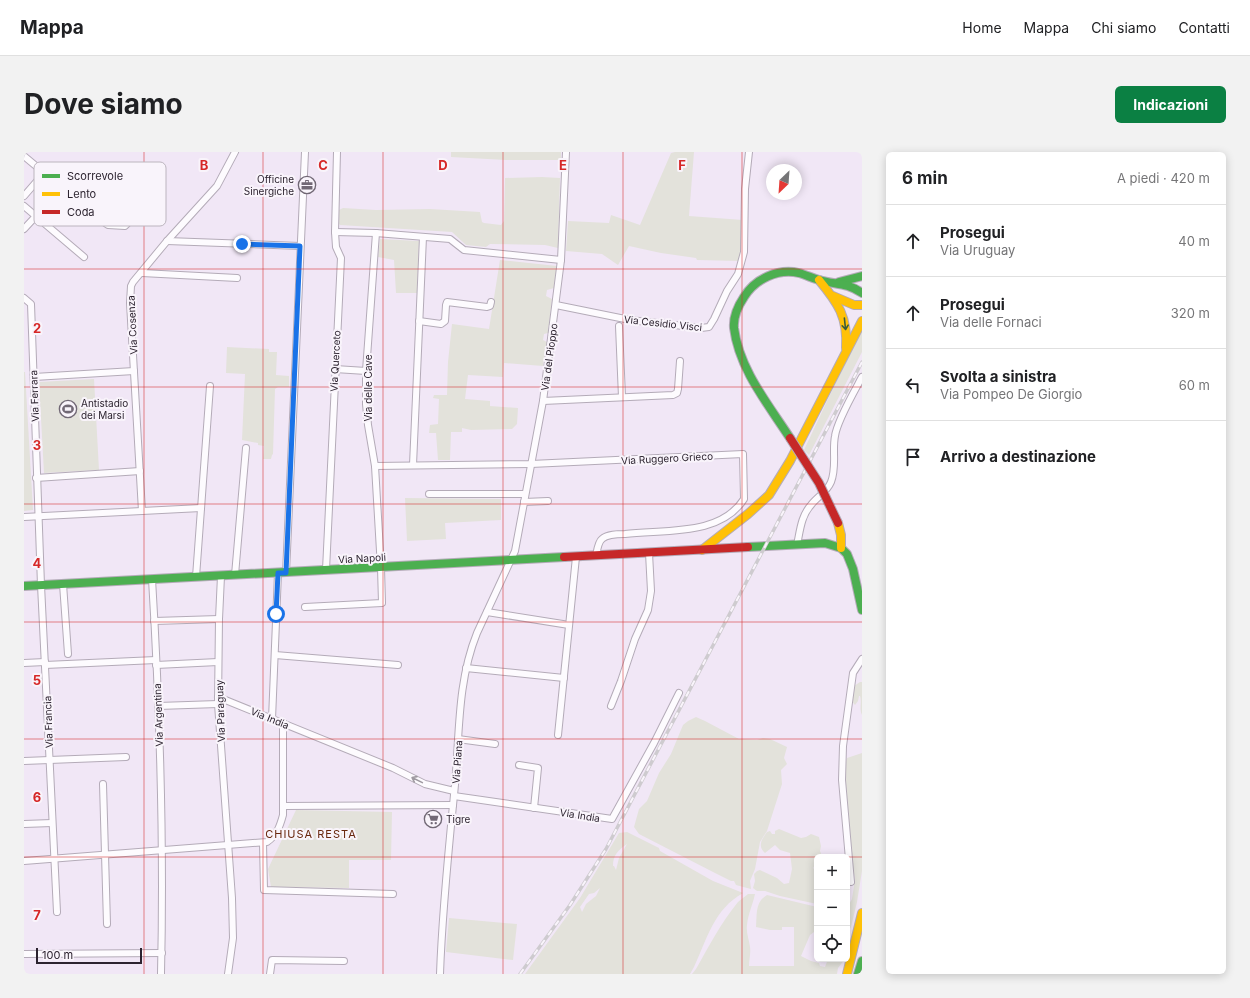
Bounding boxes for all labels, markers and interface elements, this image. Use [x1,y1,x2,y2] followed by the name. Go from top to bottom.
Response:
[20,16,84,39] text: Mappa
[962,19,1002,36] text: Home
[1024,19,1069,36] text: Mappa
[1091,19,1156,36] text: Chi siamo
[1178,19,1230,36] text: Contatti
[1115,86,1226,123] button: Indicazioni
[24,87,183,121] text: Dove siamo
[200,157,209,173] text: B
[318,157,328,173] text: C
[438,157,448,173] text: D
[559,157,567,173] text: E
[678,157,686,173] text: F
[34,162,166,226] legend
[766,164,802,200] north arrow
[902,168,948,188] text: 6 min
[67,169,123,183] text: Scorrevole
[1117,170,1210,186] text: A piedi · 420 m
[244,173,294,197] place label: Officine Sinergiche
[297,175,317,195] office icon: Officine Sinergiche
[67,187,97,201] text: Lento
[67,205,95,219] text: Coda
[940,223,1005,242] text: Prosegui
[902,230,924,252] icon: ahead
[1178,233,1210,249] text: 40 m
[233,235,251,253] route end
[940,242,1015,258] text: Via Uruguay
[124,295,140,355] street label: Via Cosenza
[940,295,1005,314] text: Prosegui
[902,302,924,324] icon: ahead
[1171,305,1210,321] text: 320 m
[623,313,703,333] street label: Via Cesidio Visci
[940,314,1042,330] text: Via delle Fornaci
[842,317,849,330] one-way arrow
[33,320,41,336] text: 2
[538,323,560,391] street label: Via del Pioppo
[327,330,343,392] street label: Via Querceto
[362,354,374,422] street label: Via delle Cave
[940,367,1057,386] text: Svolta a sinistra
[27,370,41,422] street label: Via Ferrara
[902,374,924,396] icon: left
[1179,377,1210,393] text: 60 m
[940,386,1082,402] text: Via Pompeo De Giorgio
[81,397,128,421] place label: Antistadio dei Marsi
[58,399,78,419] sports icon: Antistadio dei Marsi
[33,437,41,453] text: 3
[902,446,924,468] icon: arrive
[940,447,1096,466] text: Arrivo a destinazione
[621,450,713,466] street label: Via Ruggero Grieco
[338,551,386,565] street label: Via Napoli
[33,555,42,571] text: 4
[267,605,285,623] route start
[33,672,41,688] text: 5
[213,679,227,742] street label: Via Paraguay
[151,683,165,747] street label: Via Argentina
[41,696,55,748] street label: Via Francia
[249,705,291,731] street label: Via India
[449,740,465,784] street label: Via Piana
[412,776,424,783] one-way arrow
[33,789,41,805] text: 6
[559,806,601,824] street label: Via India
[423,809,443,829] supermarket icon: Tigre
[446,813,471,825] place label: Tigre
[265,827,357,841] district label: CHIUSA RESTA
[814,854,850,962] map controls
[814,854,850,890] button: +
[814,890,850,926] button: −
[33,907,41,923] text: 7
[814,926,850,962] button: locate
[36,946,142,965] scale bar
[42,948,73,962] text: 100 m

